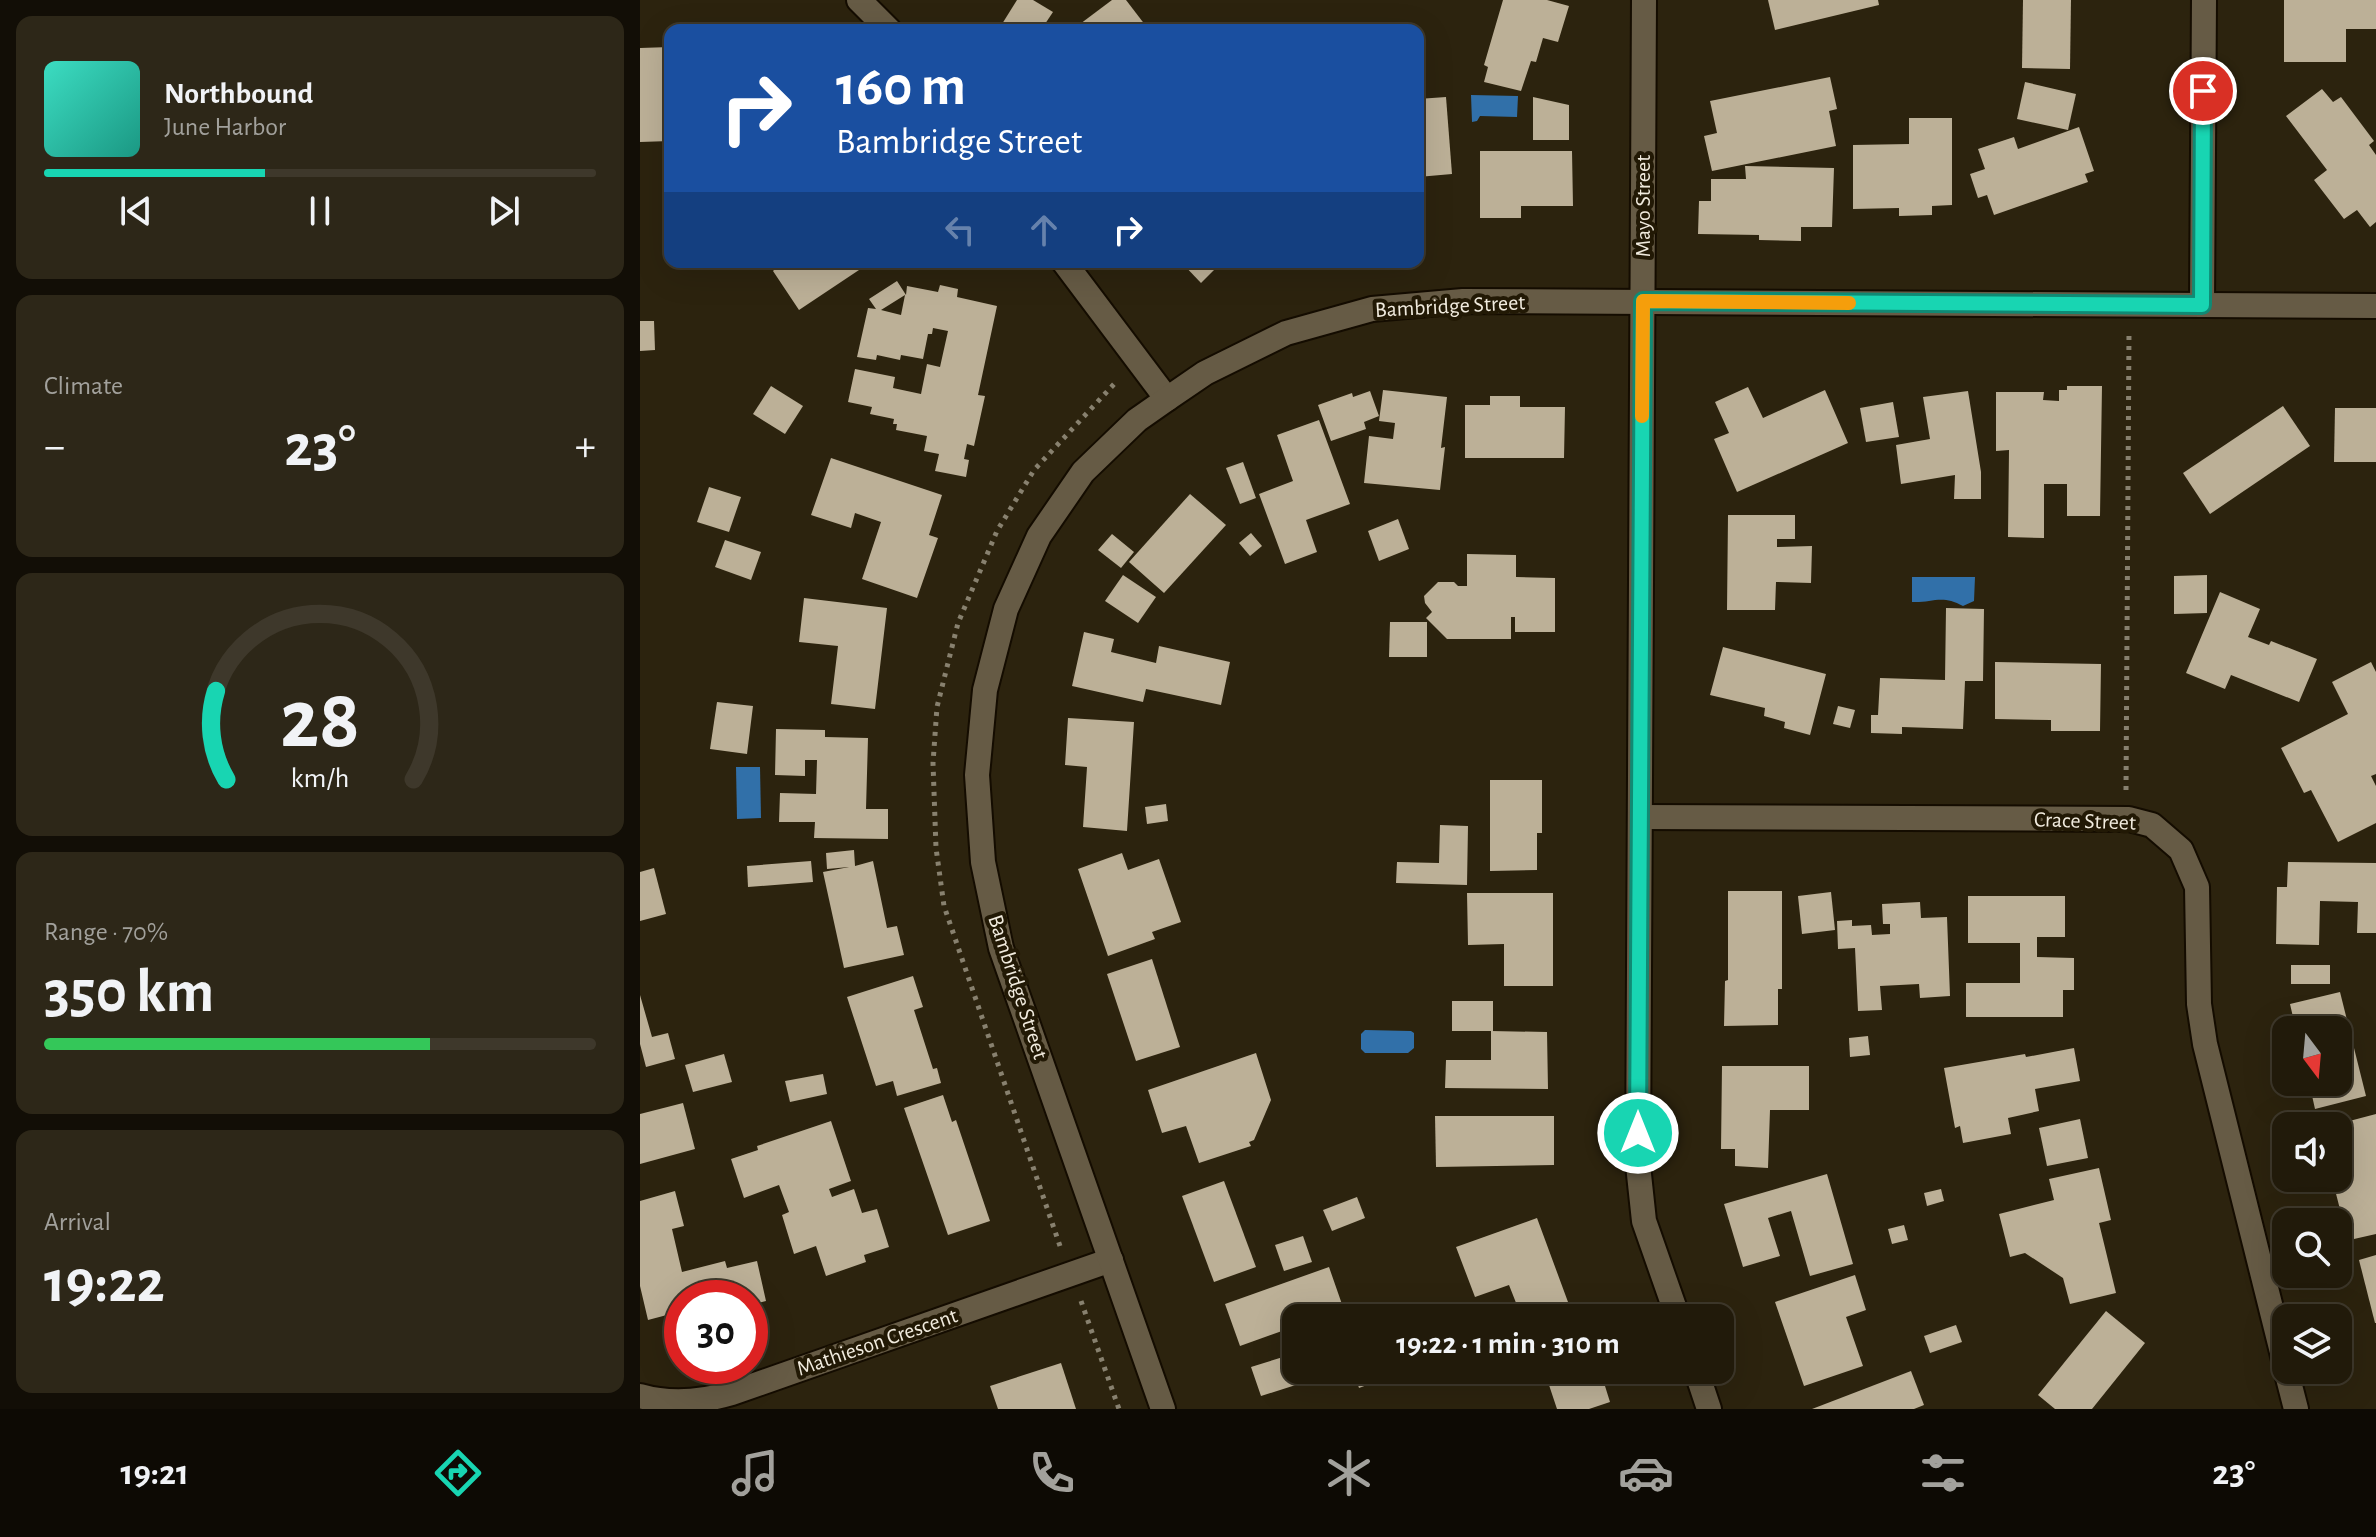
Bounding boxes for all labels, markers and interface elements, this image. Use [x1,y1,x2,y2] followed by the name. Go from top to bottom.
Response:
[704,56,808,160] icon: right
[2169,57,2237,125] pin
[836,59,966,115] text: 160 m
[2181,69,2225,113] icon: arrive
[164,79,313,109] text: Northbound
[164,114,286,140] text: June Harbor
[836,124,1082,160] text: Bambridge Street
[1632,155,1654,257] street label: Mayo Street
[114,189,158,233] icon: previous
[298,189,342,233] icon: pause
[482,189,526,233] icon: next
[938,208,982,252] icon: left
[1022,208,1066,252] icon: ahead
[1106,208,1150,252] icon: right
[1374,291,1526,321] street label: Bambridge Street
[44,373,123,399] text: Climate
[284,417,356,477] text: 23°
[44,425,65,469] text: −
[575,425,596,469] text: +
[280,679,360,763] text: 28
[291,765,349,794] text: km/h
[2034,808,2136,834] street label: Crace Street
[984,912,1052,1062] street label: Bambridge Street
[44,919,168,945] text: Range · 70%
[44,963,214,1023] text: 350 km
[2272,1016,2352,1096] north arrow
[2272,1016,2352,1384] map controls
[1596,1091,1680,1175] position arrow
[2272,1112,2352,1192] button: sound
[2272,1208,2352,1288] button: search
[44,1209,111,1235] text: Arrival
[44,1253,165,1313] text: 19:22
[664,1280,768,1384] speed limit sign: 30
[794,1304,960,1380] street label: Mathieson Crescent
[2272,1304,2352,1384] button: layers
[1396,1329,1620,1359] text: 19:22 · 1 min · 310 m
[430,1445,486,1501] icon: directions
[727,1445,783,1501] icon: music
[1024,1445,1080,1501] icon: phone
[1321,1445,1377,1501] icon: climate
[1618,1445,1674,1501] icon: car
[1915,1445,1971,1501] icon: filters
[121,1455,189,1491] text: 19:21
[2212,1455,2255,1491] text: 23°

